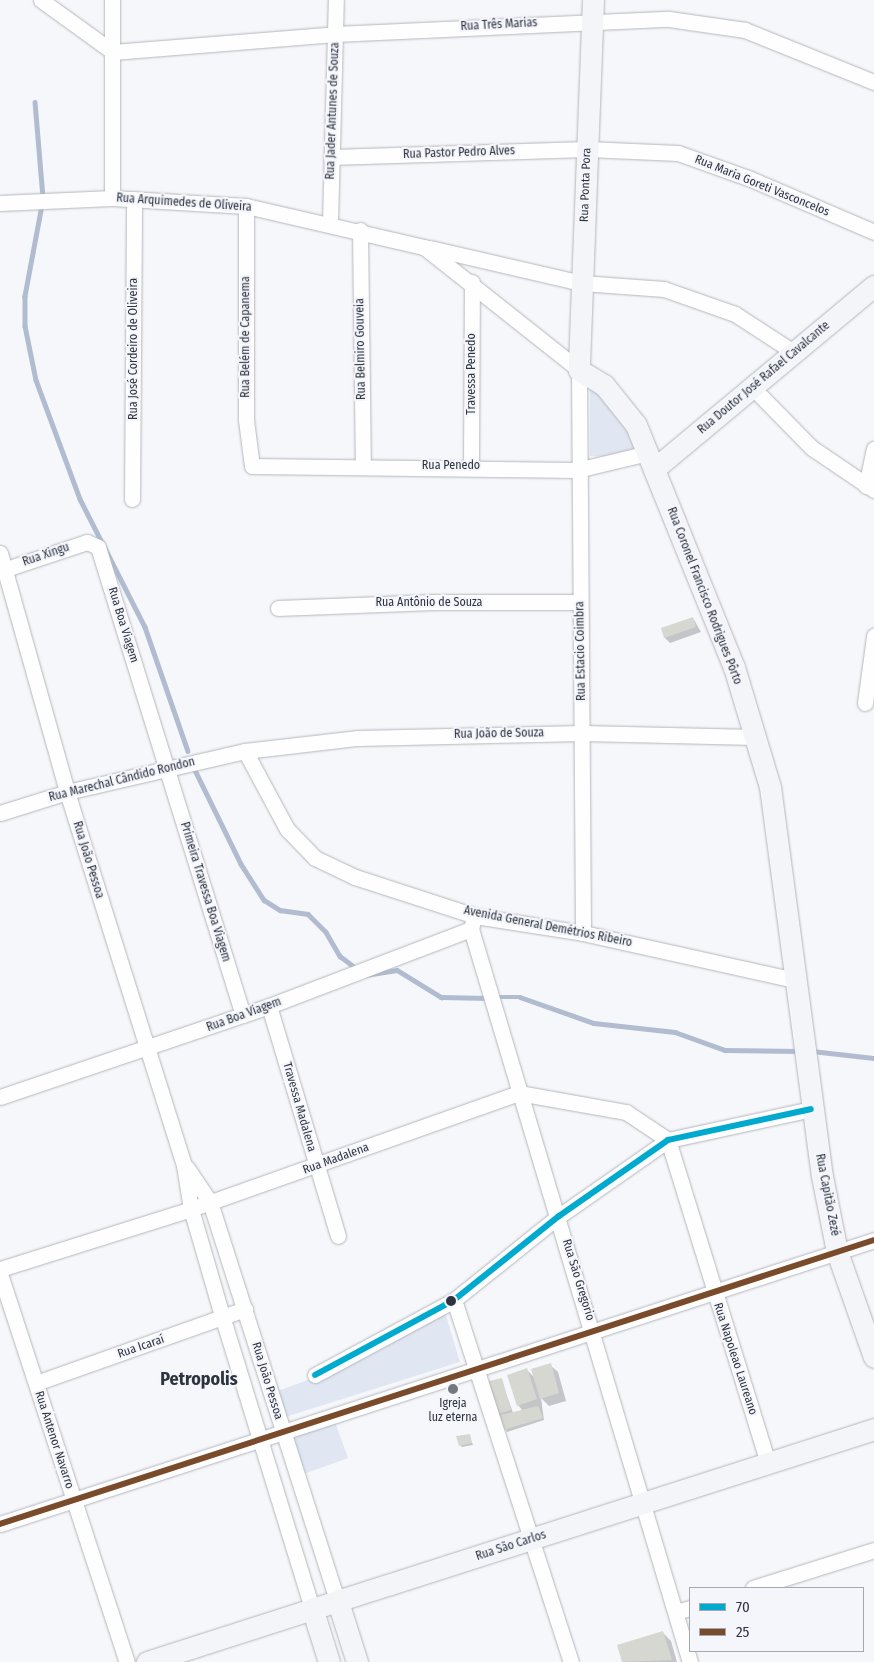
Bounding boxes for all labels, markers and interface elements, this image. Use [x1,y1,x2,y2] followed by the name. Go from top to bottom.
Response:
[460,16,538,34] street label: Rua Três Marias
[323,42,343,180] street label: Rua Jader Antunes de Souza
[403,144,515,162] street label: Rua Pastor Pedro Alves
[578,148,594,222] street label: Rua Ponta Pora
[693,152,831,220] street label: Rua Maria Goreti Vasconcelos
[116,191,252,215] street label: Rua Arquimedes de Oliveira
[239,276,253,398] street label: Rua Belém de Capanema
[127,278,141,420] street label: Rua José Cordeiro de Oliveira
[353,298,369,400] street label: Rua Belmiro Gouveia
[695,319,833,437] street label: Rua Doutor José Rafael Cavalcante
[465,333,479,415] street label: Travessa Penedo
[422,459,480,473] street label: Rua Penedo
[663,505,745,687] street label: Rua Coronel Francisco Rodrigues Pôrto
[21,540,71,570] street label: Rua Xingu
[105,585,141,665] street label: Rua Boa Viagem
[376,596,482,610] street label: Rua Antônio de Souza
[573,601,589,701] street label: Rua Estacio Coimbra
[454,726,544,742] street label: Rua João de Souza
[47,755,197,805] street label: Rua Marechal Cândido Rondon
[69,820,107,900] street label: Rua João Pessoa
[177,820,233,964] street label: Primeira Travessa Boa Viagem
[463,904,633,950] street label: Avenida General Demétrios Ribeiro
[205,995,283,1035] street label: Rua Boa Viagem
[279,1061,319,1153] street label: Travessa Madalena
[301,1140,371,1178] street label: Rua Madalena
[812,1153,842,1237] street label: Rua Capitão Zezé
[559,1238,597,1322] street label: Rua São Gregorio
[446,1296,456,1306] unlabelled marker
[710,1301,760,1417] street label: Rua Napoleao Laureano
[116,1332,166,1362] street label: Rua Icaraí
[248,1341,286,1421] street label: Rua João Pessoa
[160,1368,238,1390] district label: Petropolis
[447,1383,459,1395] marker: Igreja luz eterna
[31,1389,77,1491] street label: Rua Antenor Navarro
[429,1397,477,1425] place label: Igreja luz eterna
[474,1528,548,1564] street label: Rua São Carlos
[689,1587,864,1652] legend
[736,1598,750,1616] text: 70
[736,1623,750,1641] text: 25

